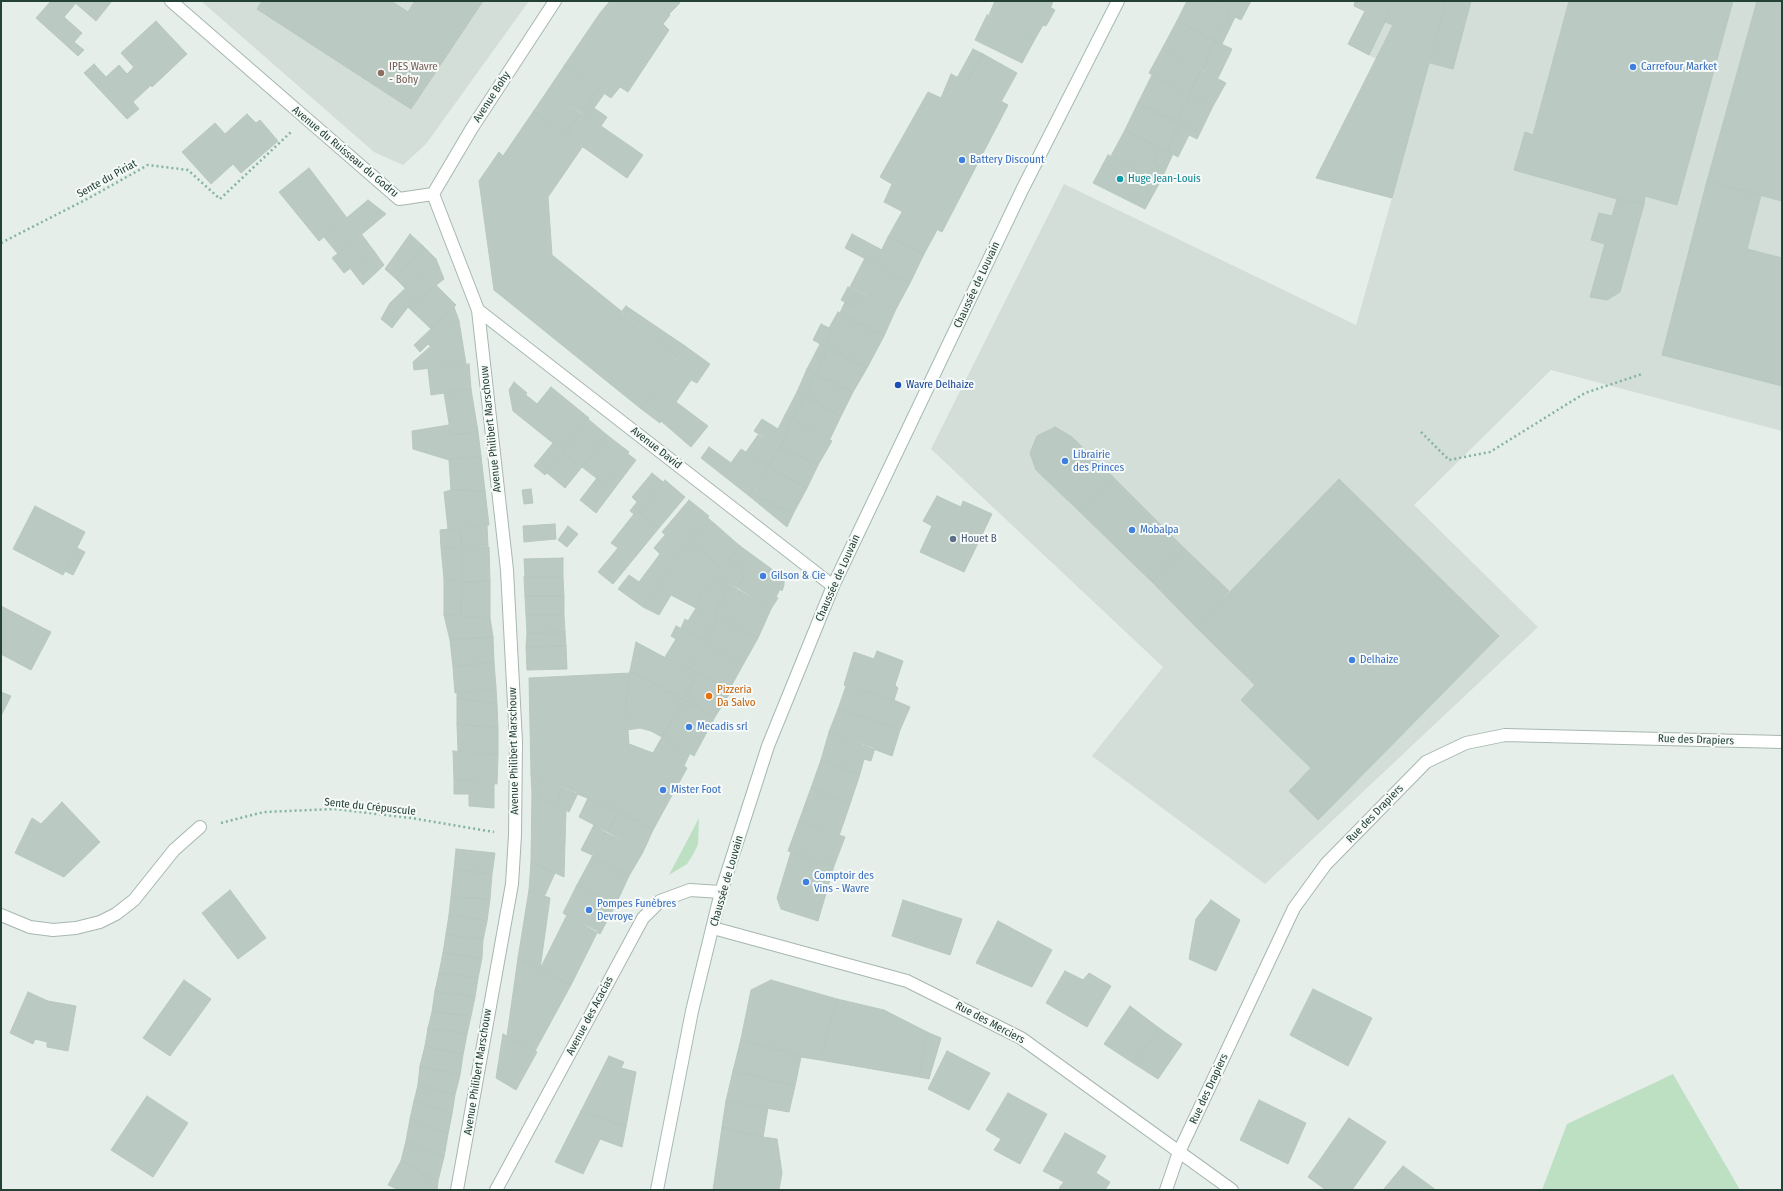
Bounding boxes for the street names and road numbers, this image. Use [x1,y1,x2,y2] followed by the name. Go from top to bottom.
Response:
[471,69,513,125] street label: Avenue Bohy
[289,104,401,200] street label: Avenue du Ruisseau du Godru
[75,157,139,201] street label: Sente du Piriat
[951,240,1003,330] street label: Chaussée de Louvain
[478,365,504,493] street label: Avenue Philibert Marschouw
[628,424,684,472] street label: Avenue David
[813,532,863,624] street label: Chaussée de Louvain
[506,687,522,815] street label: Avenue Philibert Marschouw
[1658,732,1734,748] street label: Rue des Drapiers
[1344,782,1406,846] street label: Rue des Drapiers
[324,796,416,818] street label: Sente du Crépuscule
[708,834,746,928] street label: Chaussée de Louvain
[564,974,616,1058] street label: Avenue des Acacias
[953,999,1027,1047] street label: Rue des Merciers
[462,1008,494,1136] street label: Avenue Philibert Marschouw
[1187,1052,1231,1126] street label: Rue des Drapiers

